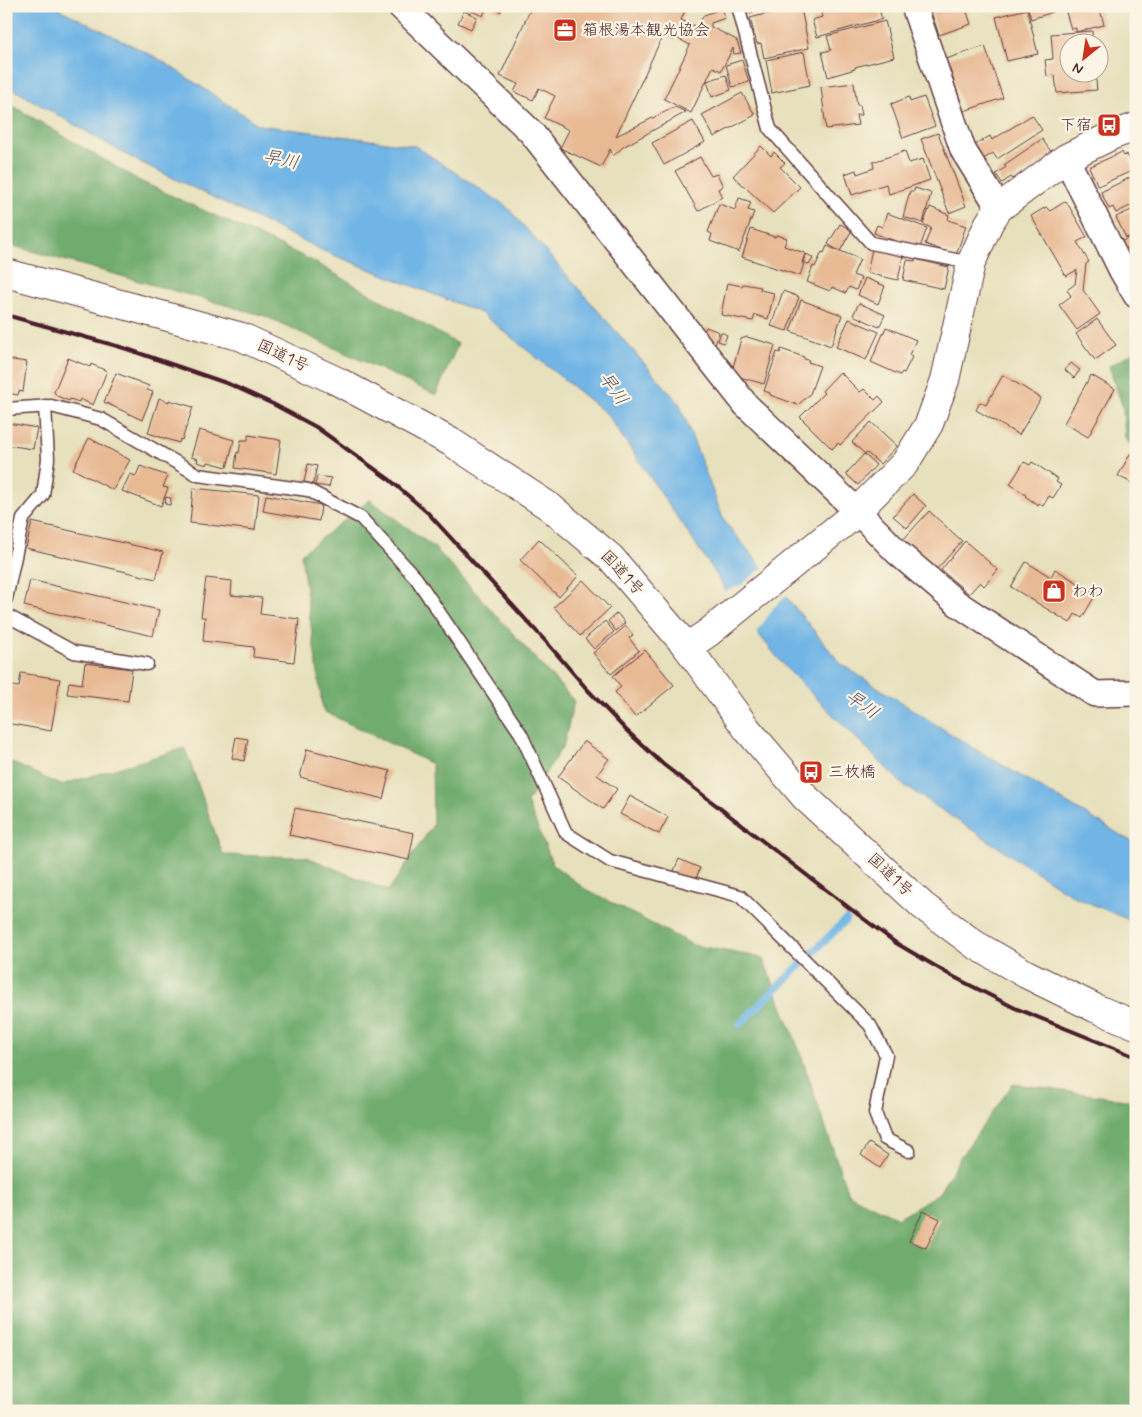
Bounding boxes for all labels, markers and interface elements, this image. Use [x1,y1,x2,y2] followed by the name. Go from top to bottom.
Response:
[552,17,578,43] office icon: 箱根湯本観光協会
[582,20,710,41] place label: 箱根湯本観光協会
[1060,32,1110,82] north arrow
[1069,58,1087,79] text: N
[1096,112,1122,138] bus stop icon: 下宿
[1060,115,1092,136] place label: 下宿
[261,145,301,175] water label: 早川
[254,335,312,377] street label: 国道1号
[593,367,633,411] water label: 早川
[596,546,648,600] street label: 国道1号
[1041,578,1067,604] shop icon: わわ
[1072,581,1104,602] place label: わわ
[840,685,884,725] water label: 早川
[798,759,824,785] bus stop icon: 三枚橋
[828,762,876,783] place label: 三枚橋
[863,849,917,901] street label: 国道1号

